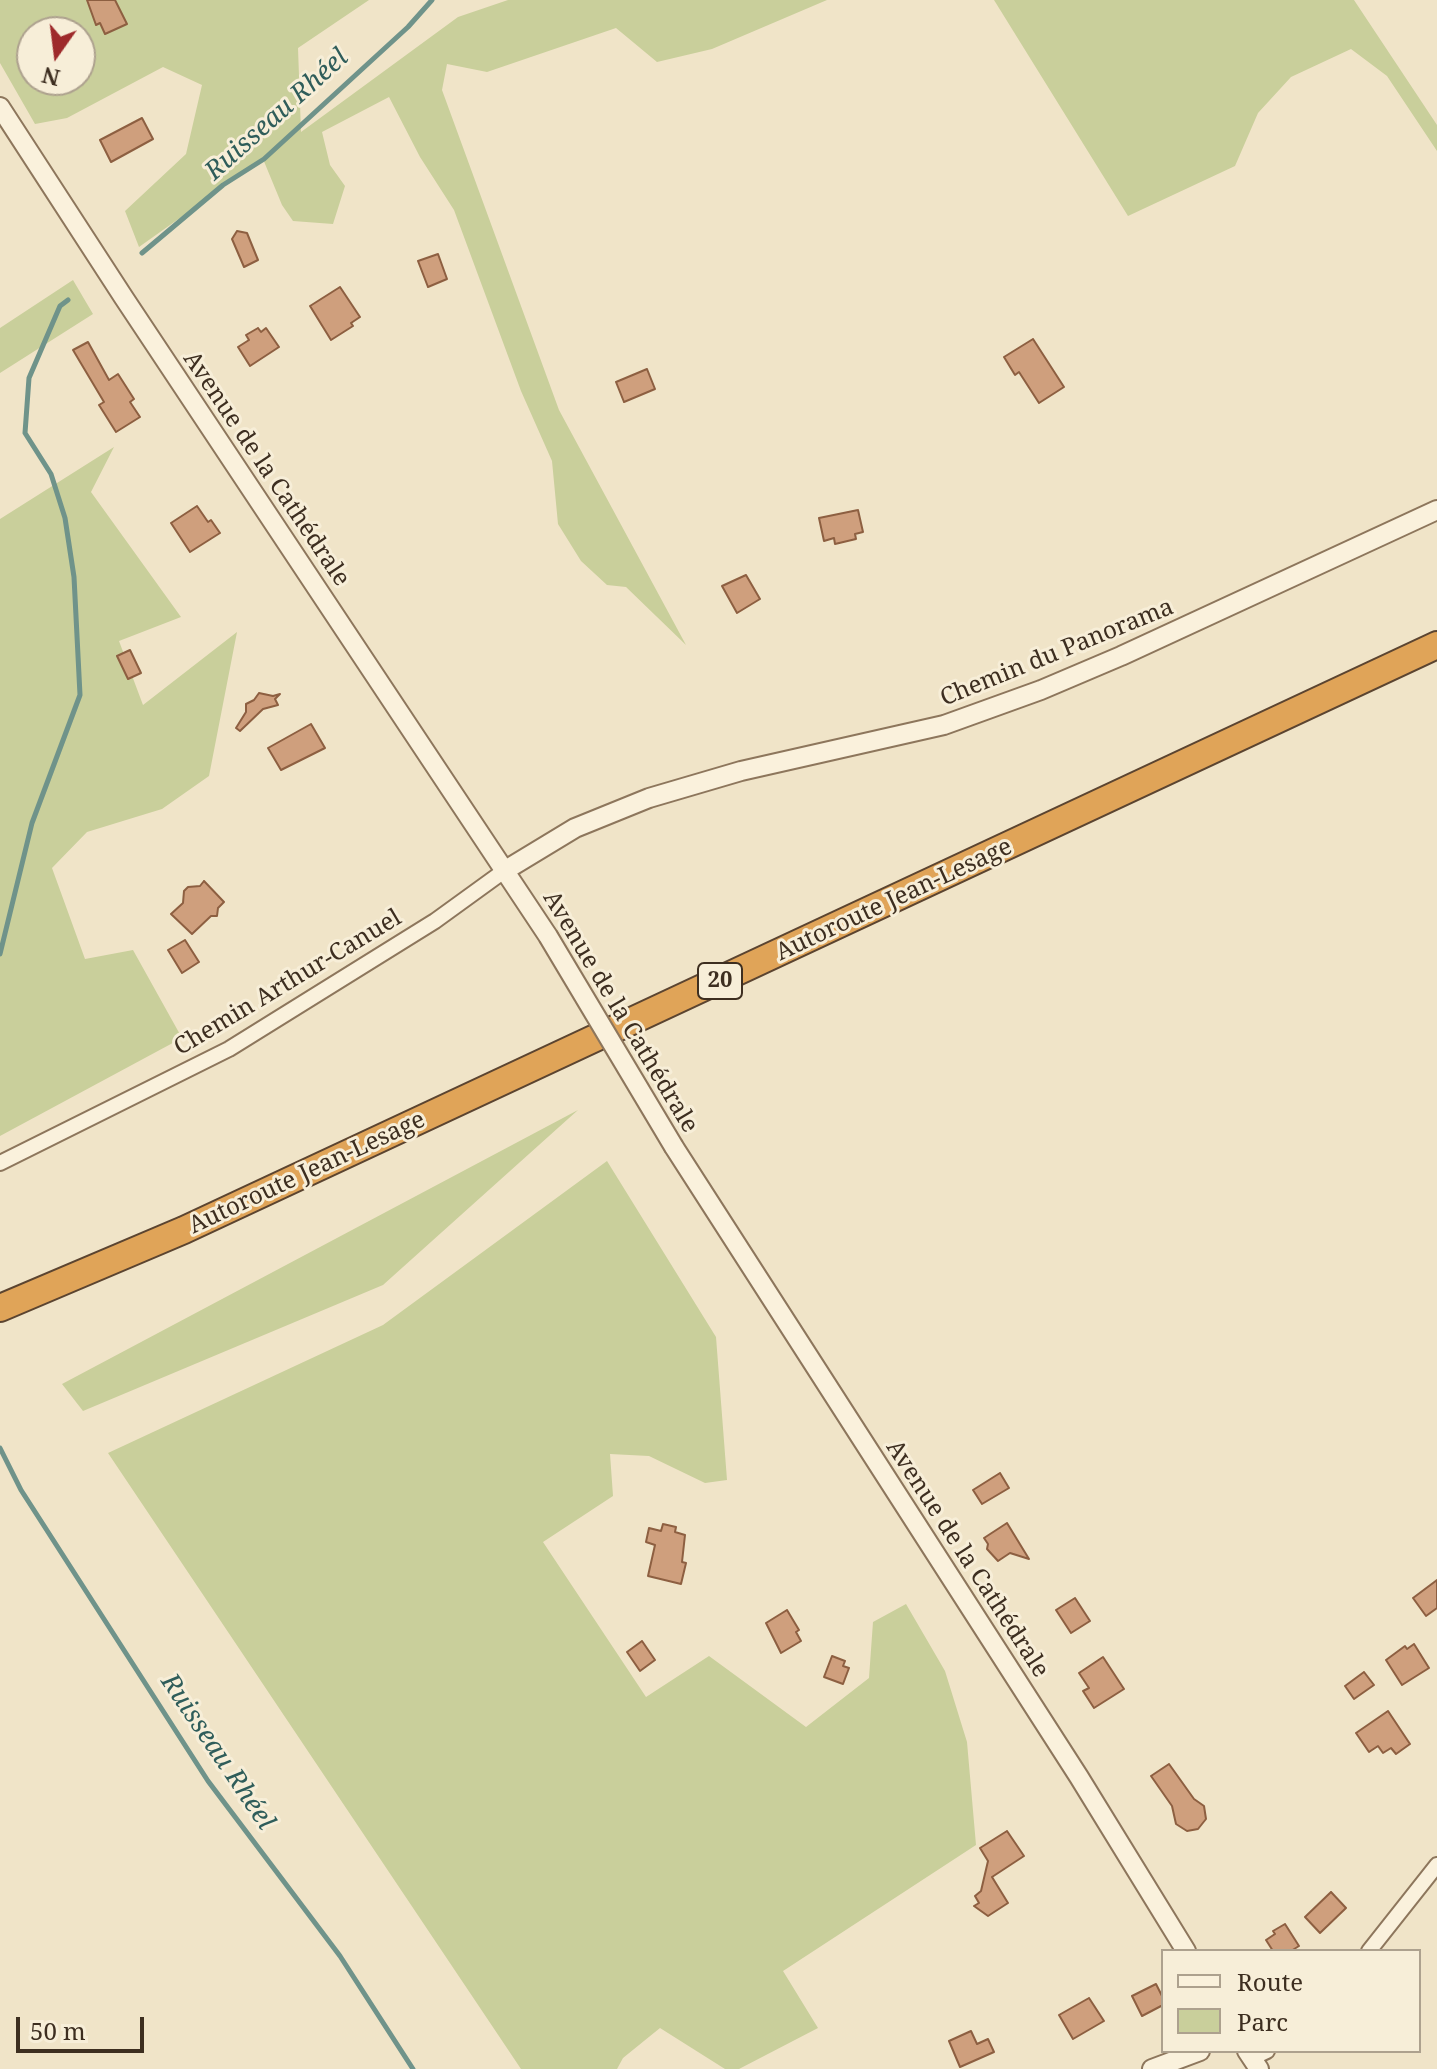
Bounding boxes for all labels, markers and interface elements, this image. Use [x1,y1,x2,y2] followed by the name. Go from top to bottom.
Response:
[16,16,96,96] north arrow
[199,43,355,187] water label: Ruisseau Rhéel
[39,61,63,94] text: N
[177,346,355,592] street label: Avenue de la Cathédrale
[936,593,1178,713] street label: Chemin du Panorama
[771,833,1017,967] street label: Autoroute Jean-Lesage
[536,886,704,1138] street label: Avenue de la Cathédrale
[169,904,407,1062] street label: Chemin Arthur-Canuel
[698,963,742,999] road number: 20
[184,1106,430,1240] street label: Autoroute Jean-Lesage
[879,1435,1055,1683] street label: Avenue de la Cathédrale
[153,1668,281,1836] water label: Ruisseau Rhéel
[1161,1949,1421,2053] legend
[1237,1965,1303,1998] text: Route
[20,2001,148,2051] scale bar
[1237,2005,1288,2038] text: Parc
[30,2014,86,2047] text: 50 m

